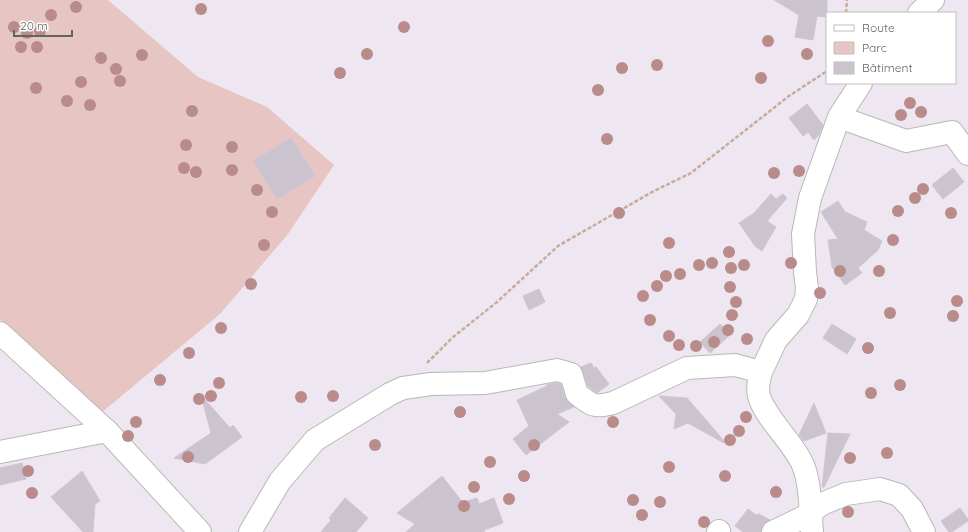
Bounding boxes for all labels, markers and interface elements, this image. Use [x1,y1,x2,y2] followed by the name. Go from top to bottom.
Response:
[14,12,72,38] scale bar
[826,12,956,84] legend
[20,18,48,33] text: 20 m
[862,20,895,35] text: Route
[862,40,887,55] text: Parc
[862,60,912,75] text: Bâtiment

